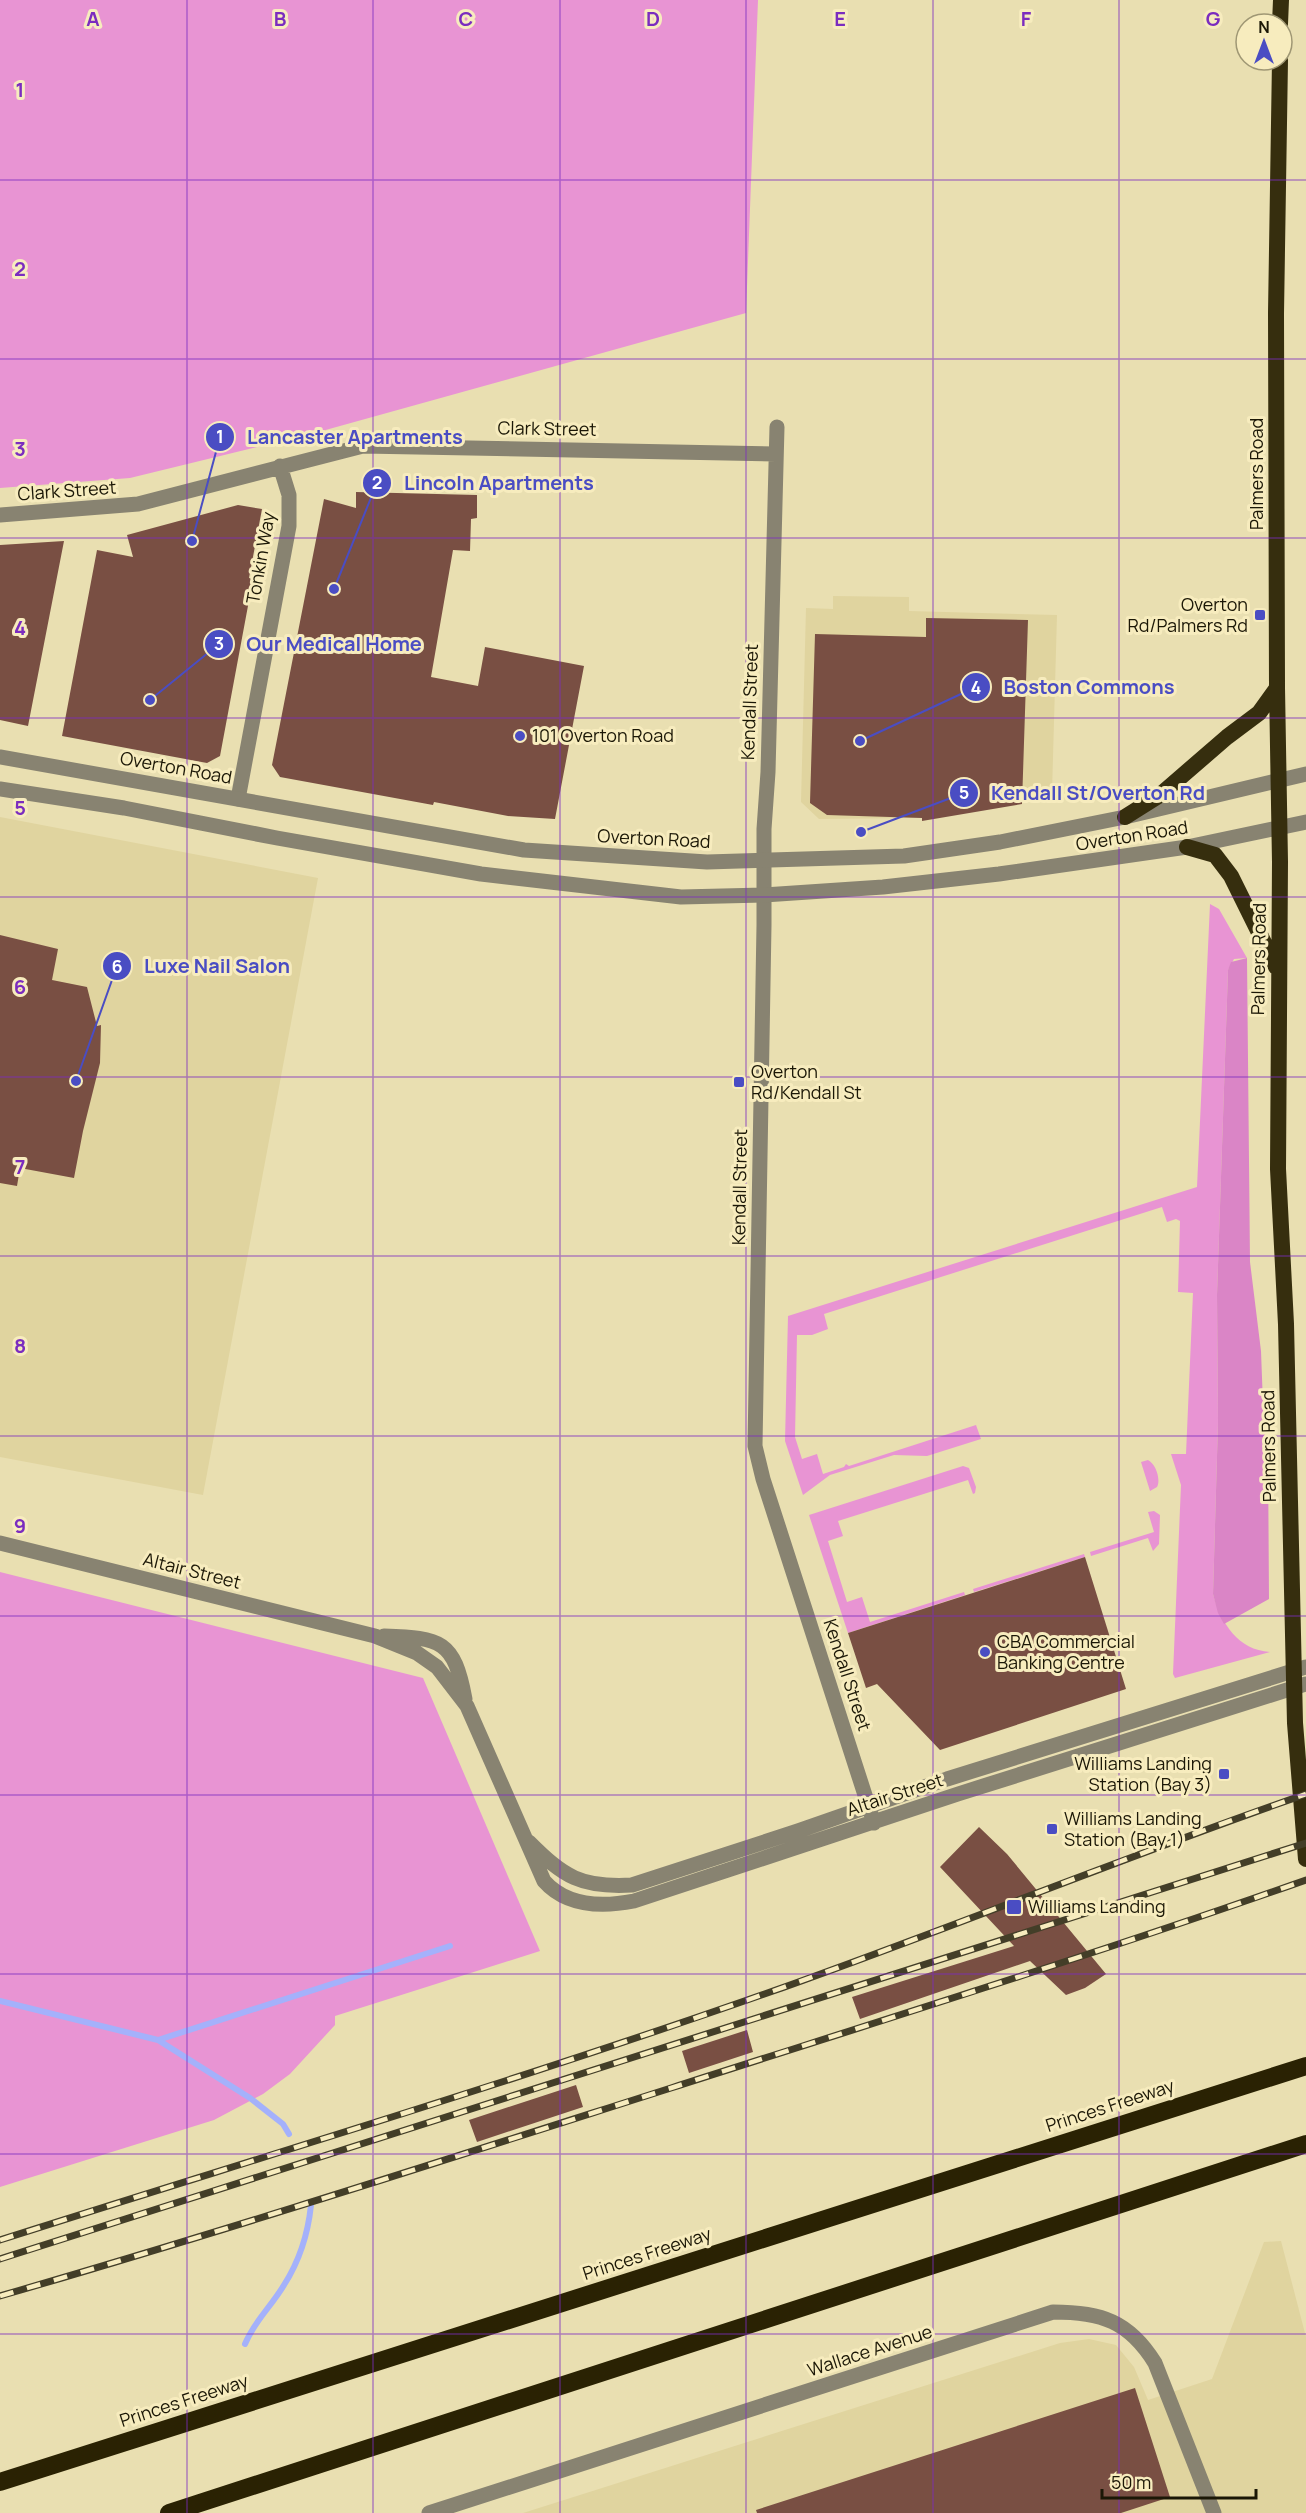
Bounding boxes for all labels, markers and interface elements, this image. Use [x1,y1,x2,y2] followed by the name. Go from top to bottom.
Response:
[86,5,100,32] text: A
[274,5,287,32] text: B
[459,5,473,32] text: C
[646,5,660,32] text: D
[834,5,846,32] text: E
[1021,5,1032,32] text: F
[1206,5,1221,32] text: G
[1234,12,1294,72] north arrow
[1258,16,1270,38] text: N
[16,76,24,103] text: 1
[14,255,26,282] text: 2
[497,415,597,441] street label: Clark Street
[205,418,475,456] callout: Lancaster Apartments
[1244,418,1268,530] street label: Palmers Road
[247,423,463,450] text: Lancaster Apartments
[216,424,224,448] text: 1
[14,435,26,462] text: 3
[362,464,605,502] callout: Lincoln Apartments
[404,469,594,496] text: Lincoln Apartments
[372,470,382,494] text: 2
[17,475,117,505] street label: Clark Street
[240,509,280,606] street label: Tonkin Way
[1127,592,1248,637] place label: Overton Rd/Palmers Rd
[1253,608,1267,622] marker: Overton Rd/Palmers Rd
[14,614,26,641] text: 4
[204,625,434,663] callout: Our Medical Home
[246,630,422,657] text: Our Medical Home
[214,631,224,655] text: 3
[735,643,763,761] street label: Kendall Street
[961,668,1186,706] callout: Boston Commons
[1003,673,1175,700] text: Boston Commons
[971,675,982,699] text: 4
[532,723,674,747] place label: 101 Overton Road
[513,729,527,743] marker: 101 Overton Road
[118,745,234,789] street label: Overton Road
[949,774,1217,812] callout: Kendall St/Overton Rd
[991,779,1205,806] text: Kendall St/Overton Rd
[959,780,969,804] text: 5
[14,794,26,821] text: 5
[1074,814,1190,856] street label: Overton Road
[597,823,711,853] street label: Overton Road
[1245,903,1271,1015] street label: Palmers Road
[102,947,302,985] callout: Luxe Nail Salon
[144,952,290,979] text: Luxe Nail Salon
[111,954,123,978] text: 6
[14,973,26,1000] text: 6
[751,1059,862,1104] place label: Overton Rd/Kendall St
[732,1075,746,1089] marker: Overton Rd/Kendall St
[726,1129,752,1245] street label: Kendall Street
[15,1153,25,1180] text: 7
[14,1332,26,1359] text: 8
[1255,1390,1281,1502] street label: Palmers Road
[14,1512,26,1539] text: 9
[141,1546,244,1594] street label: Altair Street
[819,1616,877,1734] street label: Kendall Street
[997,1629,1135,1674] place label: CBA Commercial Banking Centre
[978,1645,992,1659] marker: CBA Commercial Banking Centre
[1074,1751,1212,1796] place label: Williams Landing Station (Bay 3)
[843,1767,946,1821] street label: Altair Street
[1217,1767,1231,1781] marker: Williams Landing Station (Bay 3)
[1064,1806,1202,1851] place label: Williams Landing Station (Bay 1)
[1045,1822,1059,1836] marker: Williams Landing Station (Bay 1)
[1028,1894,1166,1918] place label: Williams Landing
[1005,1898,1023,1916] marker: Williams Landing
[1042,2073,1177,2137] street label: Princes Freeway
[579,2221,714,2285] street label: Princes Freeway
[804,2319,935,2382] street label: Wallace Avenue
[116,2368,251,2432] street label: Princes Freeway
[1102,2462,1256,2500] scale bar
[1111,2470,1151,2494] text: 50 m

